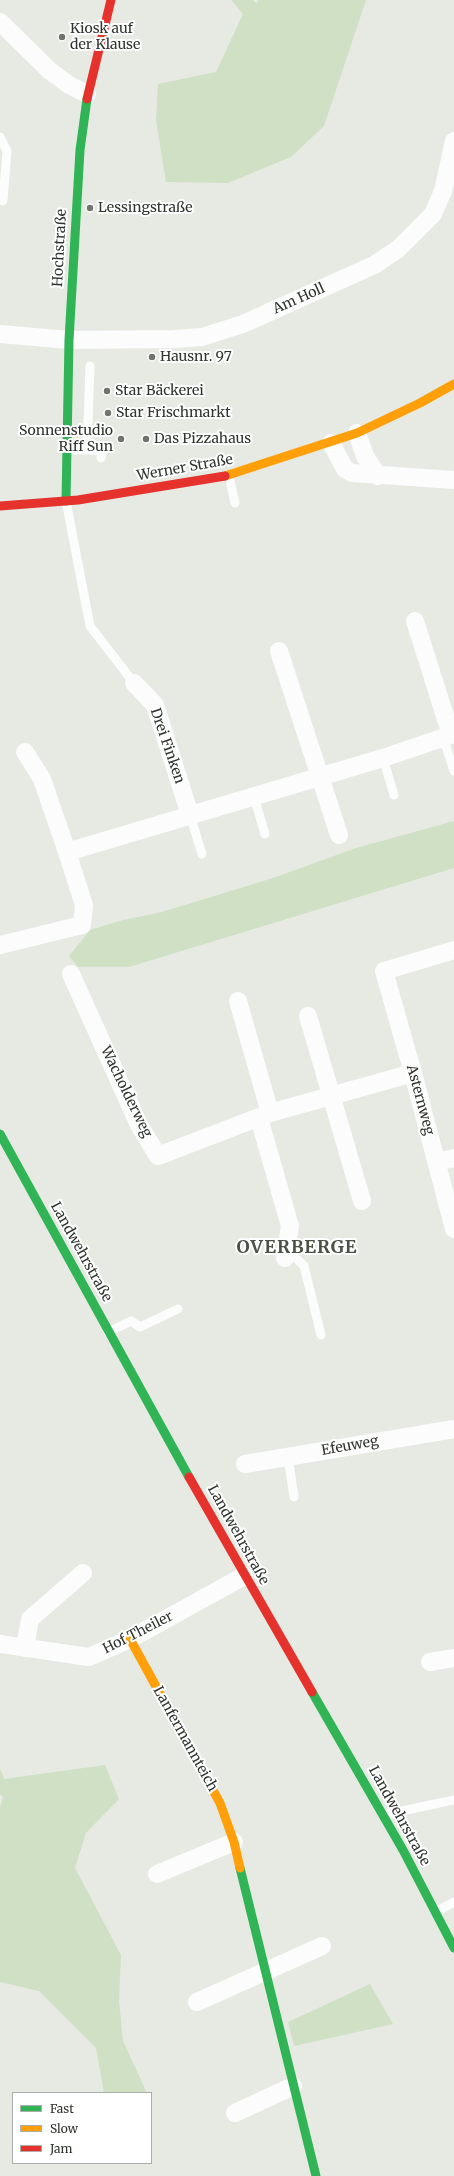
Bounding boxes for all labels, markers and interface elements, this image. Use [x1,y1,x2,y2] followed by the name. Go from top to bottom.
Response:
[70,21,140,54] place label: Kiosk auf der Klause
[57,32,67,42] marker: Kiosk auf der Klause
[98,200,193,216] place label: Lessingstraße
[85,203,95,213] marker: Lessingstraße
[50,208,70,288] street label: Hochstraße
[271,280,327,318] street label: Am Holl
[160,349,232,365] place label: Hausnr. 97
[147,352,157,362] marker: Hausnr. 97
[115,383,204,399] place label: Star Bäckerei
[102,386,112,396] marker: Star Bäckerei
[116,405,231,421] place label: Star Frischmarkt
[103,408,113,418] marker: Star Frischmarkt
[19,423,113,456] place label: Sonnenstudio Riff Sun
[154,431,251,447] place label: Das Pizzahaus
[116,434,126,444] marker: Sonnenstudio Riff Sun
[141,434,151,444] marker: Das Pizzahaus
[136,451,234,485] street label: Werner Straße
[146,706,188,786] street label: Drei Finken
[97,1044,155,1140] street label: Wacholderweg
[403,1063,437,1137] street label: Asternweg
[47,1199,115,1305] street label: Landwehrstraße
[237,1237,357,1259] district label: OVERBERGE
[320,1433,380,1459] street label: Efeuweg
[204,1482,272,1588] street label: Landwehrstraße
[100,1608,176,1658] street label: Hof Theiler
[149,1684,221,1794] street label: Lanfermannteich
[365,1763,433,1869] street label: Landwehrstraße
[12,2092,152,2164] legend
[50,2101,74,2116] text: Fast
[50,2121,78,2136] text: Slow
[50,2141,72,2156] text: Jam

